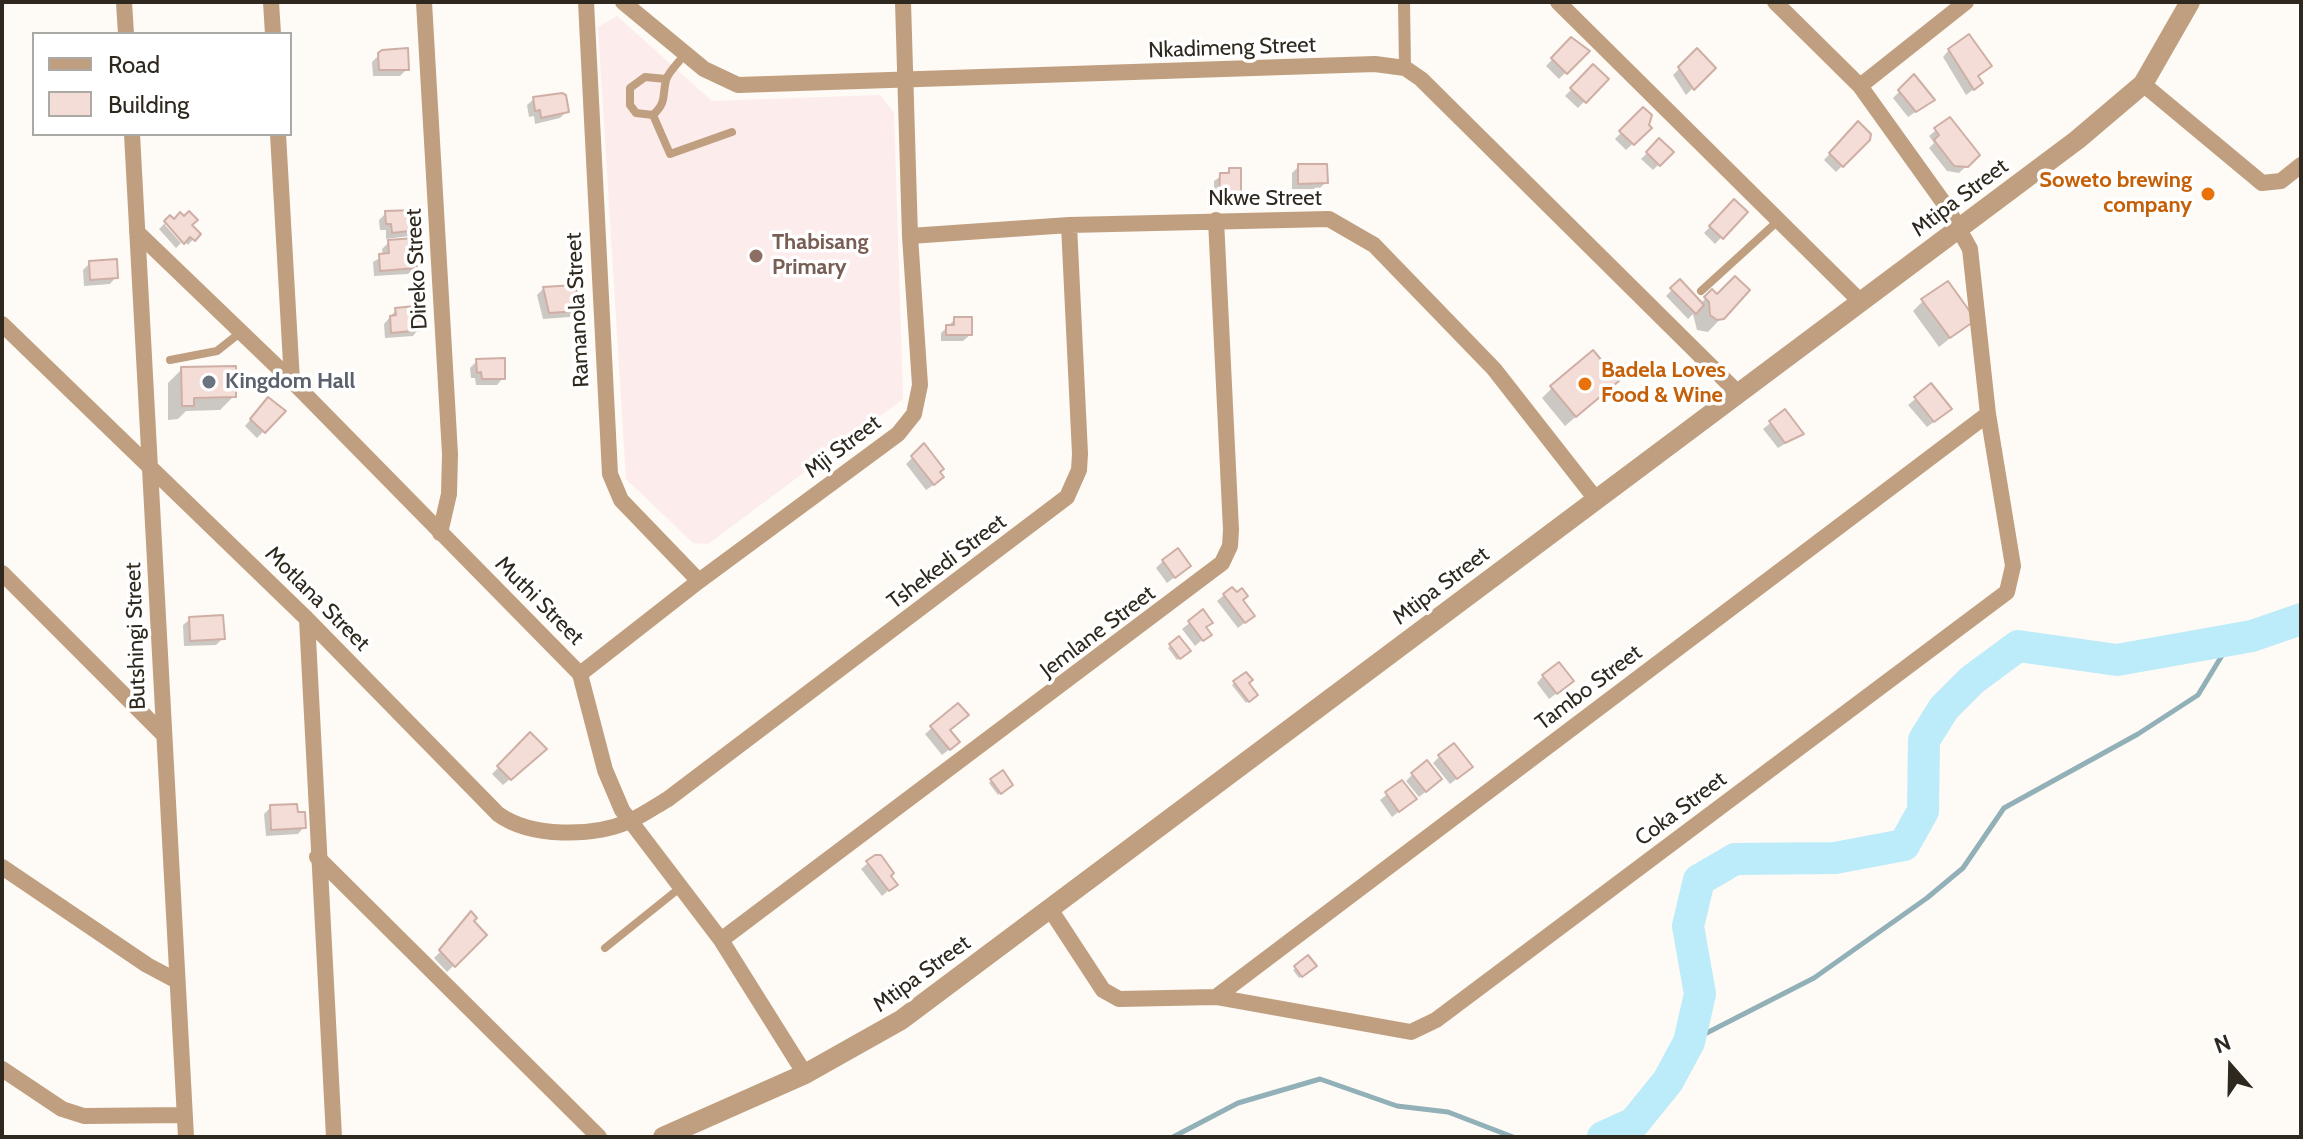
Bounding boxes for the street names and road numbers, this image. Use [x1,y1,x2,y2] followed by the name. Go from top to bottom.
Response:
[1148,32,1316,64] street label: Nkadimeng Street
[1907,153,2013,243] street label: Mtipa Street
[1208,186,1322,212] street label: Nkwe Street
[401,208,433,330] street label: Direko Street
[561,232,595,388] street label: Ramanola Street
[800,410,886,484] street label: Mji Street
[882,509,1012,615] street label: Tshekedi Street
[259,541,375,657] street label: Motlana Street
[1388,541,1494,631] street label: Mtipa Street
[489,551,589,651] street label: Muthi Street
[120,562,152,710] street label: Butshingi Street
[1035,580,1161,684] street label: Jemlane Street
[1531,640,1647,736] street label: Tambo Street
[1630,766,1732,852] street label: Coka Street
[868,930,976,1018] street label: Mtipa Street

